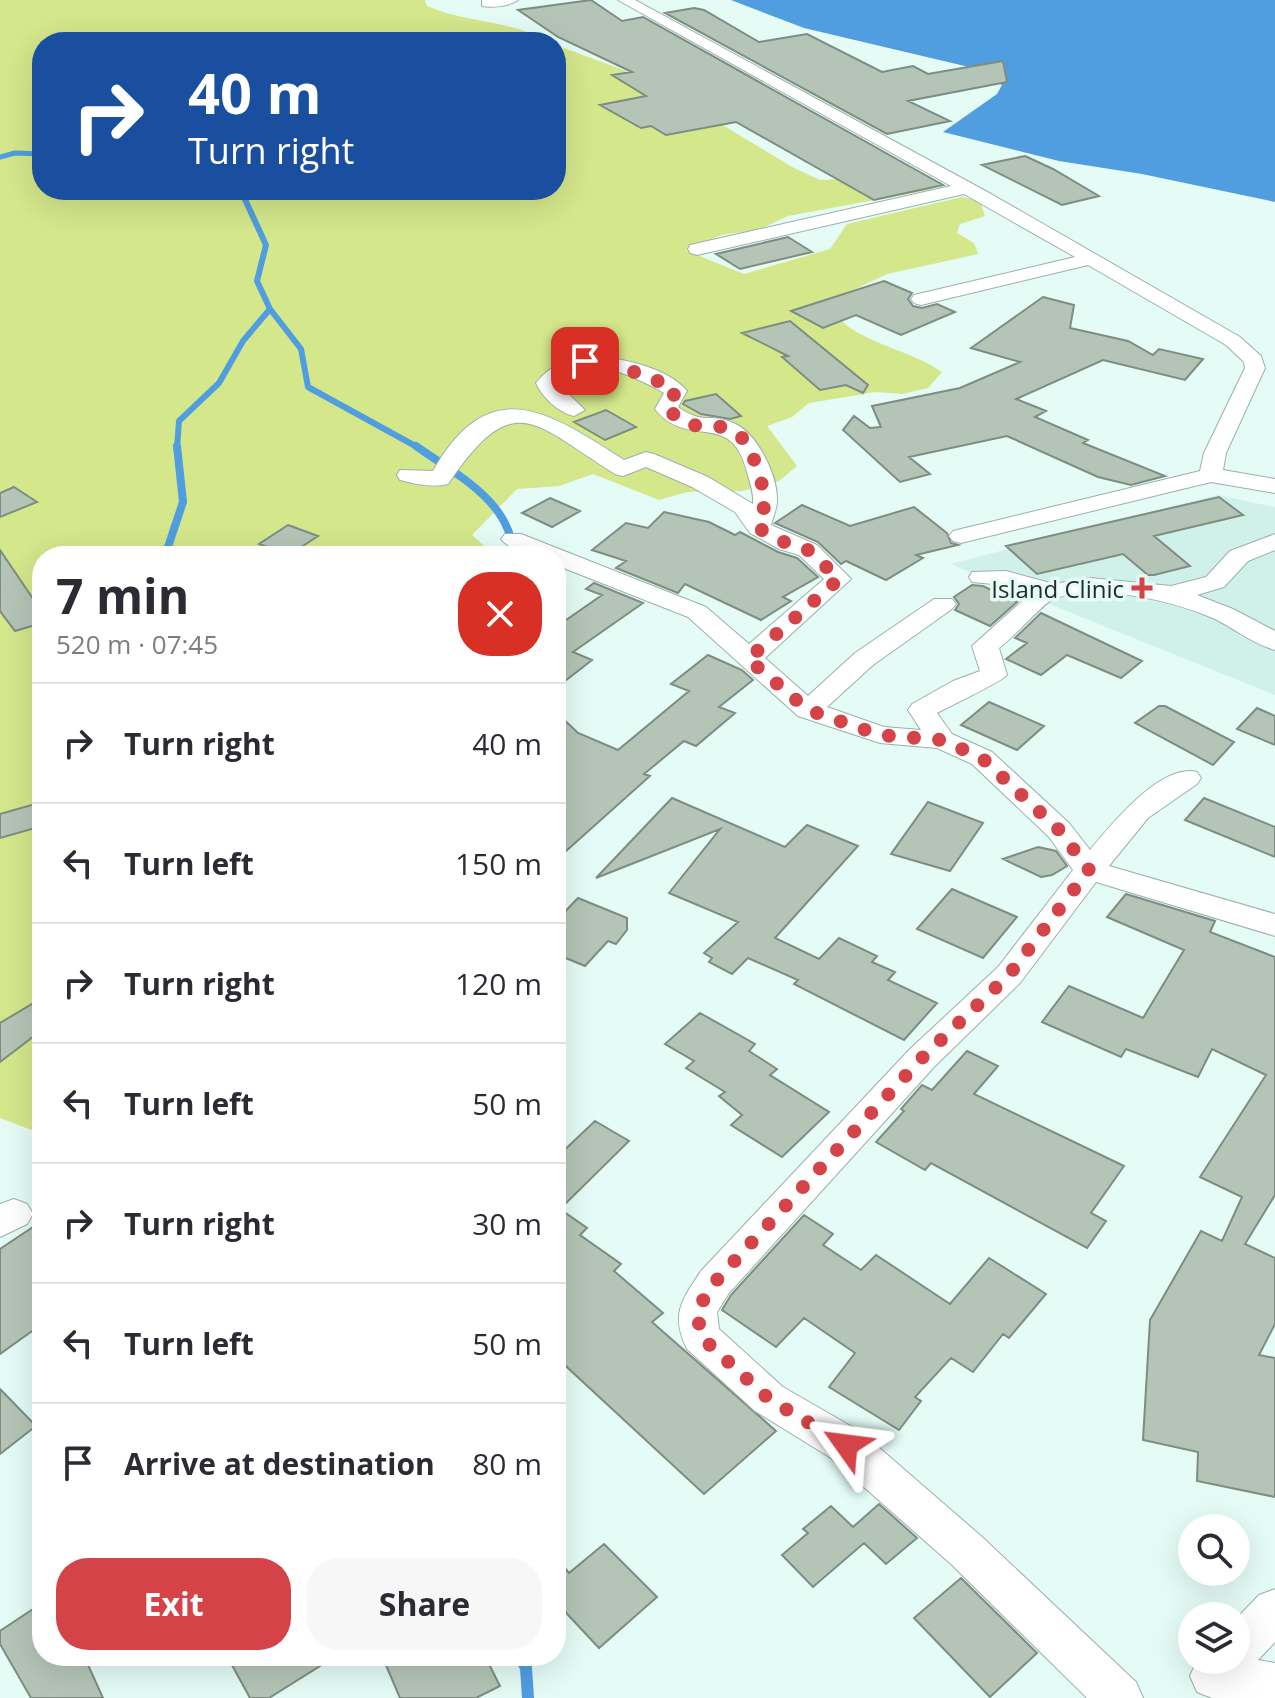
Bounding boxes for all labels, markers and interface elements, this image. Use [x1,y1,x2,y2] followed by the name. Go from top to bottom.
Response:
[188,54,322,130] text: 40 m
[56,64,160,168] icon: right
[188,126,354,175] text: Turn right
[551,327,619,395] pin
[563,339,607,383] icon: arrive
[56,563,189,628] text: 7 min
[458,572,542,656] button: close
[991,572,1124,605] place label: Island Clinic
[1131,577,1153,599] marker: Island Clinic
[56,626,218,662] text: 520 m · 07:45
[56,721,100,765] icon: right
[124,723,275,764] text: Turn right
[472,723,542,764] text: 40 m
[56,841,100,885] icon: left
[124,843,254,884] text: Turn left
[455,843,542,884] text: 150 m
[56,961,100,1005] icon: right
[124,963,275,1004] text: Turn right
[455,963,542,1004] text: 120 m
[56,1081,100,1125] icon: left
[124,1083,254,1124] text: Turn left
[472,1083,542,1124] text: 50 m
[56,1201,100,1245] icon: right
[124,1203,275,1244] text: Turn right
[472,1203,542,1244] text: 30 m
[56,1321,100,1365] icon: left
[124,1323,254,1364] text: Turn left
[472,1323,542,1364] text: 50 m
[804,1403,888,1487] position arrow
[56,1441,100,1485] icon: arrive
[124,1443,435,1484] text: Arrive at destination
[472,1443,542,1484] text: 80 m
[1178,1514,1250,1674] map controls
[1178,1514,1250,1586] button: search
[56,1558,291,1650] button: Exit
[307,1558,542,1650] button: Share
[1178,1602,1250,1674] button: layers

